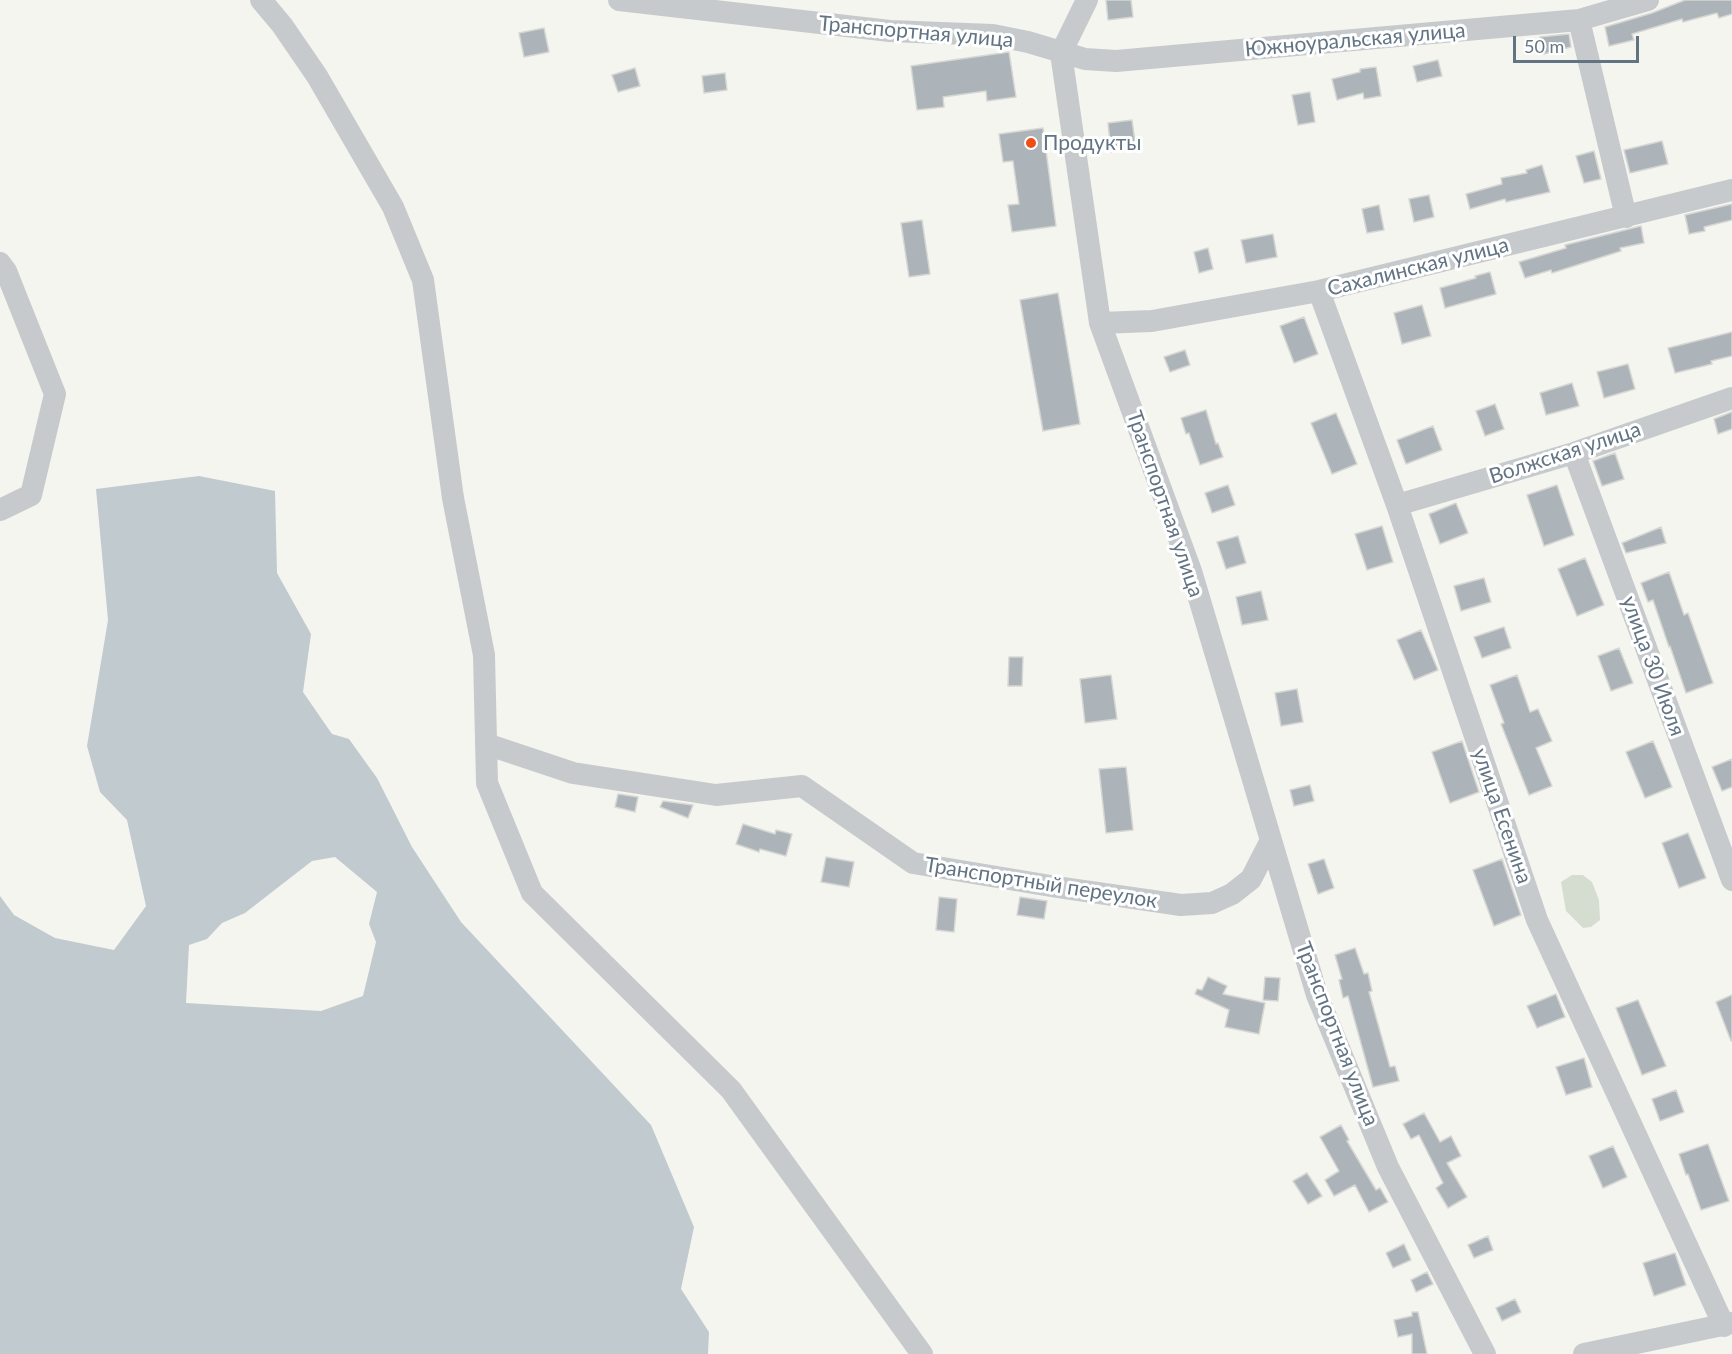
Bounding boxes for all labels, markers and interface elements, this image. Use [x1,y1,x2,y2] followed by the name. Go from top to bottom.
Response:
[818,11,1014,53] street label: Транспортная улица
[1244,18,1466,62] street label: Южноуральская улица
[1516,24,1642,62] scale bar
[1524,35,1564,57] text: 50 m
[1043,130,1142,156] place label: Продукты
[1024,136,1038,150] marker: Продукты
[1325,232,1511,302] street label: Сахалинская улица
[1121,408,1209,600] street label: Транспортная улица
[1486,417,1644,489] street label: Волжская улица
[1616,593,1690,739] street label: улица 30 Июля
[1467,745,1537,887] street label: улица Есенина
[923,852,1159,914] street label: Транспортный переулок
[1290,938,1384,1130] street label: Транспортная улица

